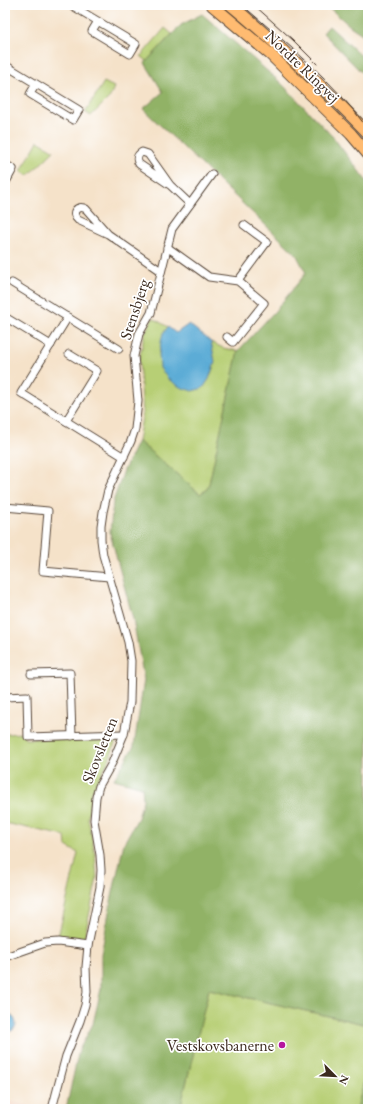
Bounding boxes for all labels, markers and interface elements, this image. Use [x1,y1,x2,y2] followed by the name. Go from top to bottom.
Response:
[261,25,344,107] street label: Nordre Ringvej
[115,275,154,342] street label: Stensbjerg
[77,713,122,786] street label: Skovsletten
[167,1035,274,1056] place label: Vestskovsbanerne
[277,1040,287,1050] marker: Vestskovsbanerne
[315,1056,355,1096] north arrow
[336,1073,352,1087] text: N

